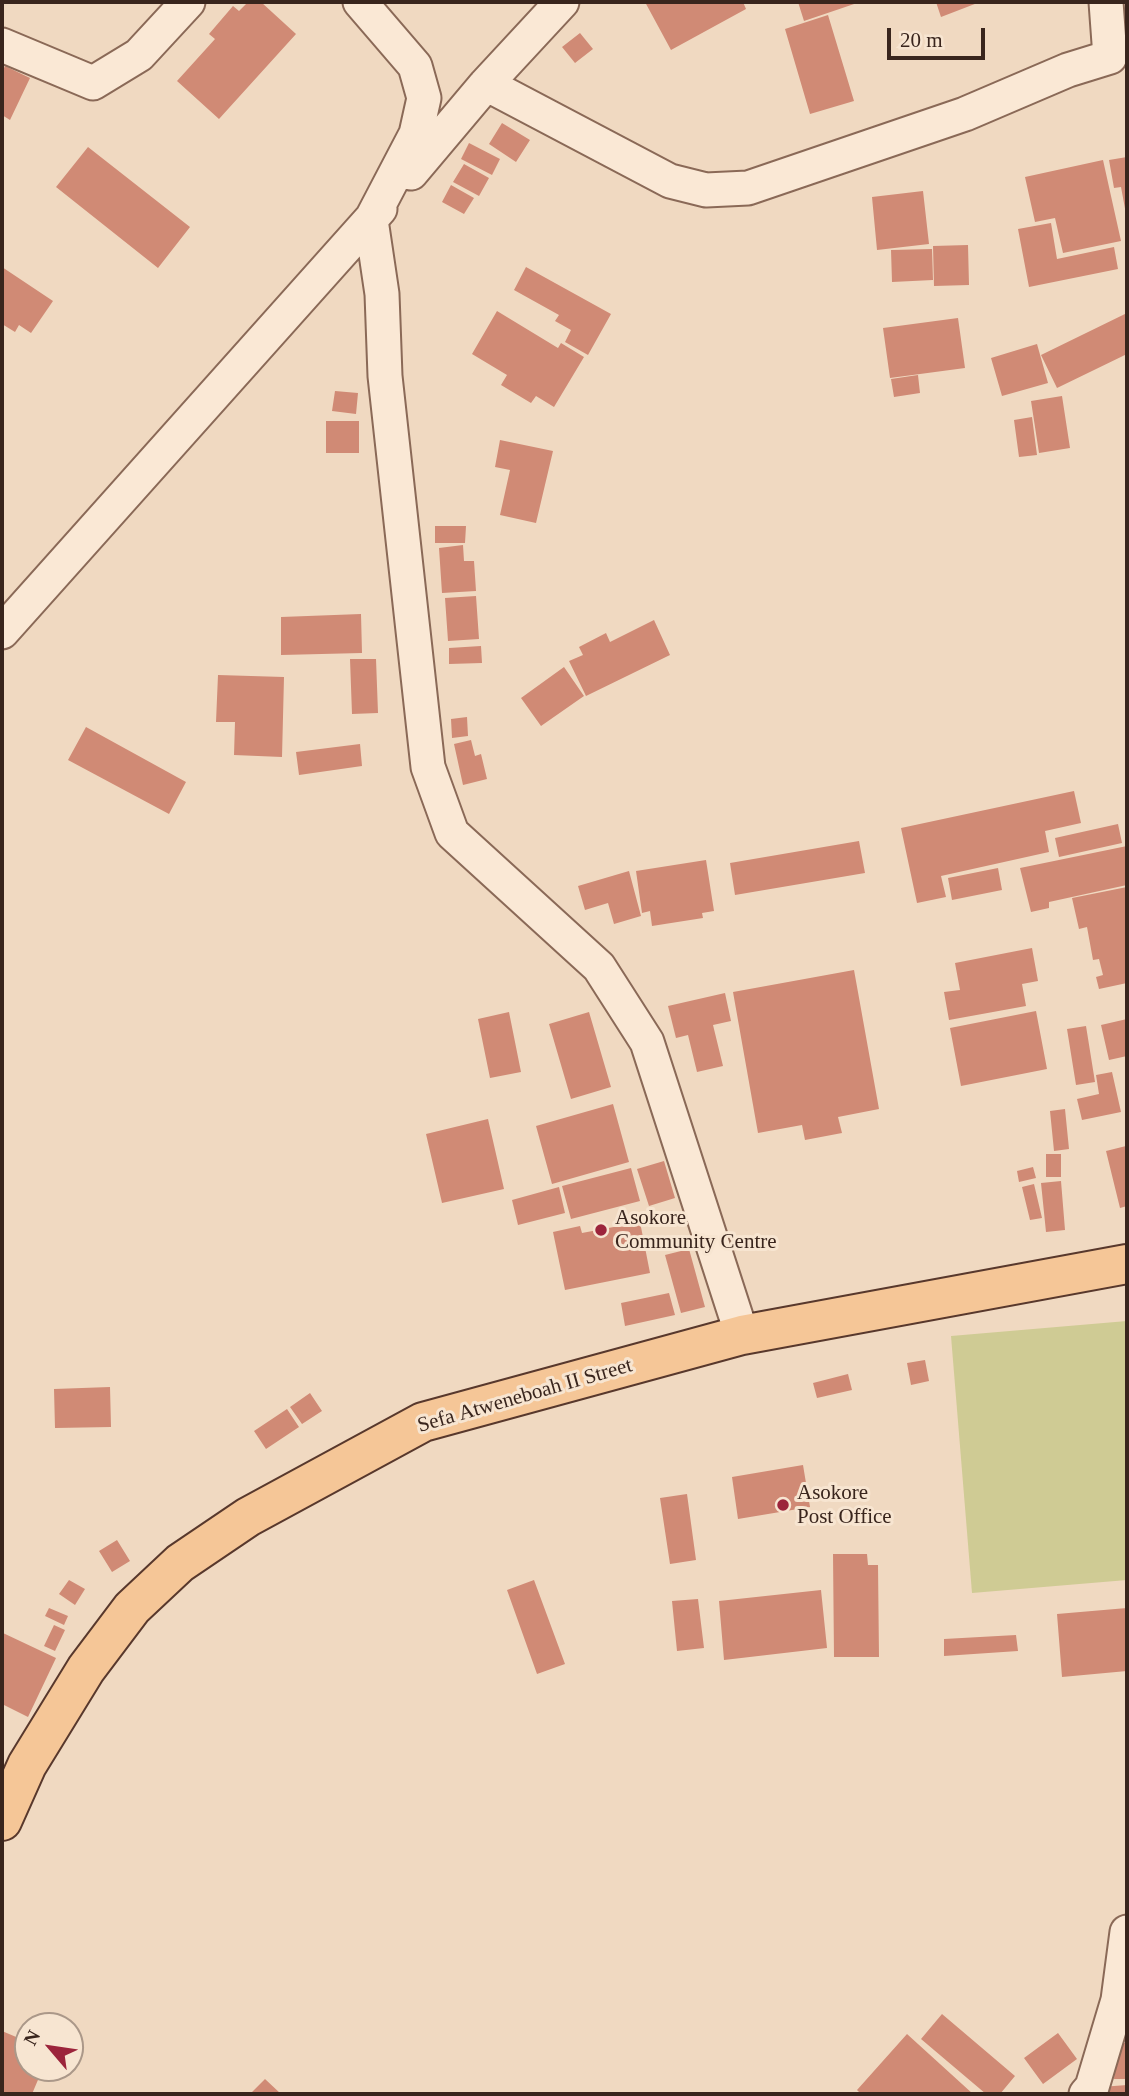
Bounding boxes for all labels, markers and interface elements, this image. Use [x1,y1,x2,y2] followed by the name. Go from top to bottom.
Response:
[891,14,989,58] scale bar
[900,28,943,52] text: 20 m
[615,1205,777,1255] place label: Asokore Community Centre
[593,1222,609,1238] marker: Asokore Community Centre
[415,1353,635,1439] street label: Sefa Atweneboah II Street
[797,1480,892,1530] place label: Asokore Post Office
[775,1497,791,1513] marker: Asokore Post Office
[14,2012,84,2082] north arrow
[19,2026,44,2049] text: N

